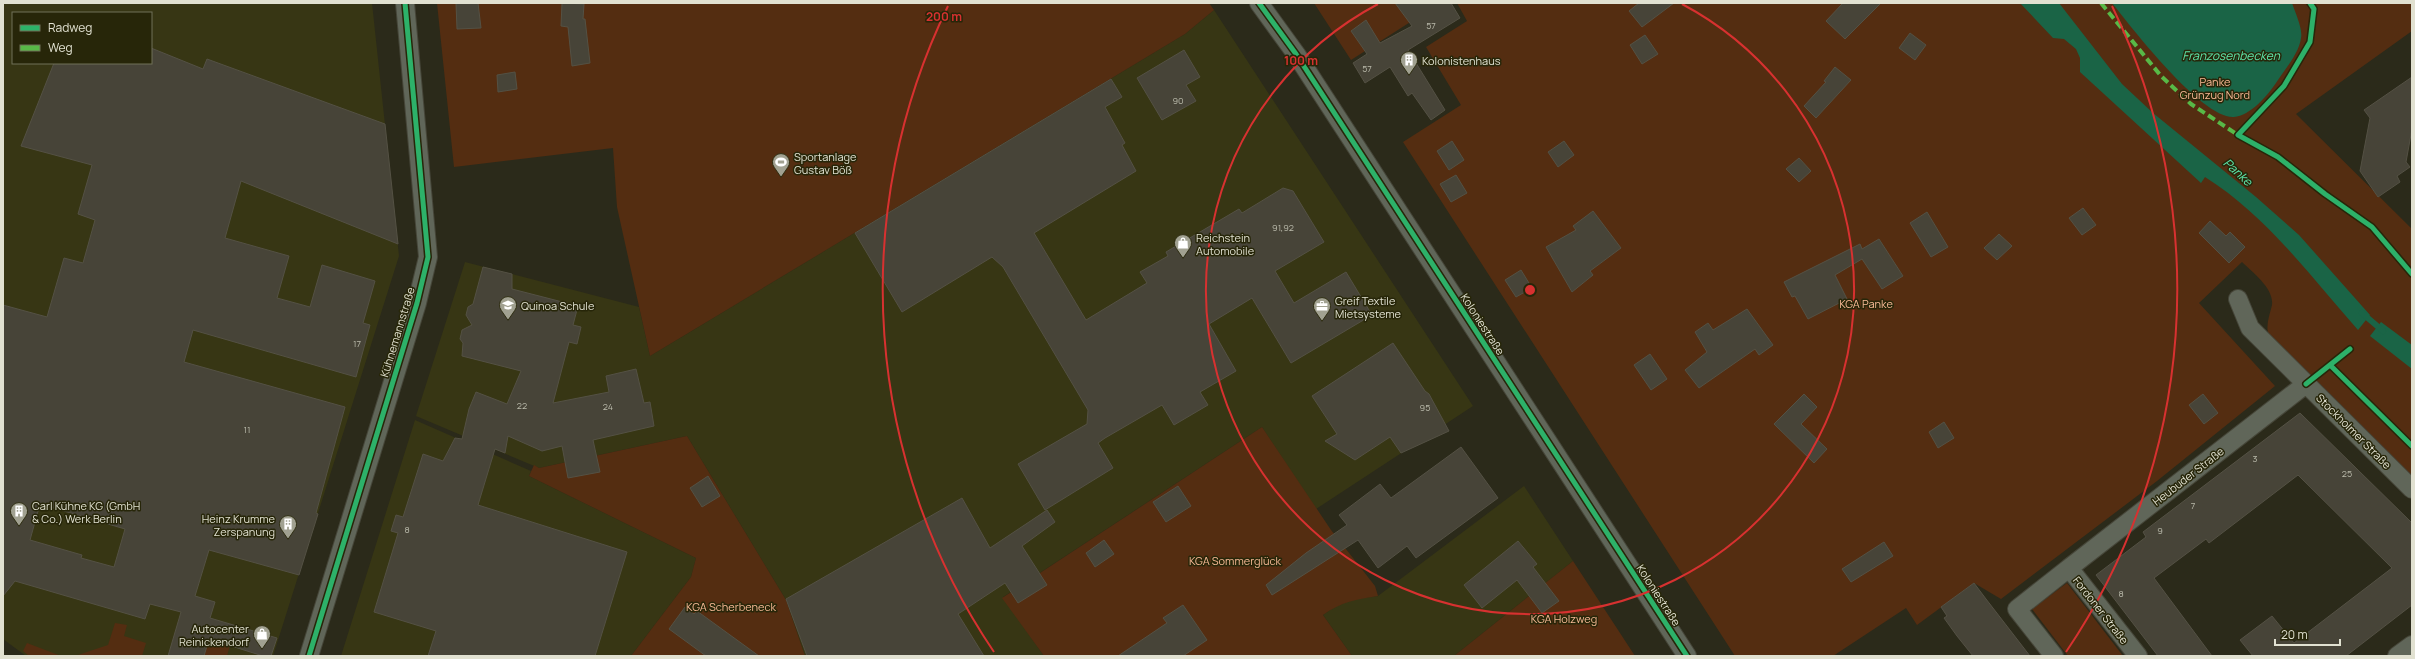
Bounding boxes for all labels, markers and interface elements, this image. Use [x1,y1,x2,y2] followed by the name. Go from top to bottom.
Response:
[926,8,962,25] text: 200 m
[12,12,152,64] legend
[48,19,92,36] text: Radweg
[1426,19,1436,32] house number: 57
[48,39,73,56] text: Weg
[2182,47,2281,64] water label: Franzosenbecken
[1399,50,1419,75] building icon: Kolonistenhaus
[1284,52,1318,69] text: 100 m
[1422,53,1501,68] place label: Kolonistenhaus
[1362,62,1372,75] house number: 57
[2180,74,2250,102] park label: Panke Grünzug Nord
[1172,94,1184,107] house number: 90
[794,149,857,177] place label: Sportanlage Gustav Böß
[771,152,791,177] sports icon: Sportanlage Gustav Böß
[2220,154,2257,190] water label: Panke
[1272,221,1294,234] house number: 91,92
[1196,230,1255,258] place label: Reichstein Automobile
[1173,233,1193,258] shop icon: Reichstein Automobile
[1523,283,1537,297] centre of rings
[376,285,418,379] street label: Kühnemannstraße
[1458,290,1509,358] street label: Koloniestraße
[1335,293,1402,321] place label: Greif Textile Mietsysteme
[498,295,518,320] school or university icon: Quinoa Schule
[1312,296,1332,321] office icon: Greif Textile Mietsysteme
[1839,296,1893,311] park label: KGA Panke
[521,298,595,313] place label: Quinoa Schule
[353,337,361,350] house number: 17
[2313,390,2395,472] street label: Stockholmer Straße
[517,399,527,412] house number: 22
[603,400,613,413] house number: 24
[1420,401,1430,414] house number: 95
[243,423,251,436] house number: 11
[2149,443,2227,509] street label: Heubuder Straße
[2253,452,2258,465] house number: 3
[2342,467,2352,480] house number: 25
[32,498,140,526] place label: Carl Kühne KG (GmbH & Co.) Werk Berlin
[2191,499,2196,512] house number: 7
[9,501,29,526] building icon: Carl Kühne KG (GmbH & Co.) Werk Berlin
[202,511,276,539] place label: Heinz Krumme Zerspanung
[278,514,298,539] building icon: Heinz Krumme Zerspanung
[404,523,410,536] house number: 8
[2157,524,2163,537] house number: 9
[1189,553,1282,568] park label: KGA Sommerglück
[1634,561,1685,629] street label: Koloniestraße
[2070,573,2132,647] street label: Fordoner Straße
[2118,587,2124,600] house number: 8
[686,599,776,614] park label: KGA Scherbeneck
[1531,611,1597,626] park label: KGA Holzweg
[179,621,249,649] place label: Autocenter Reinickendorf
[2275,621,2340,647] scale bar
[252,624,272,649] shop icon: Autocenter Reinickendorf
[2281,626,2308,643] text: 20 m

